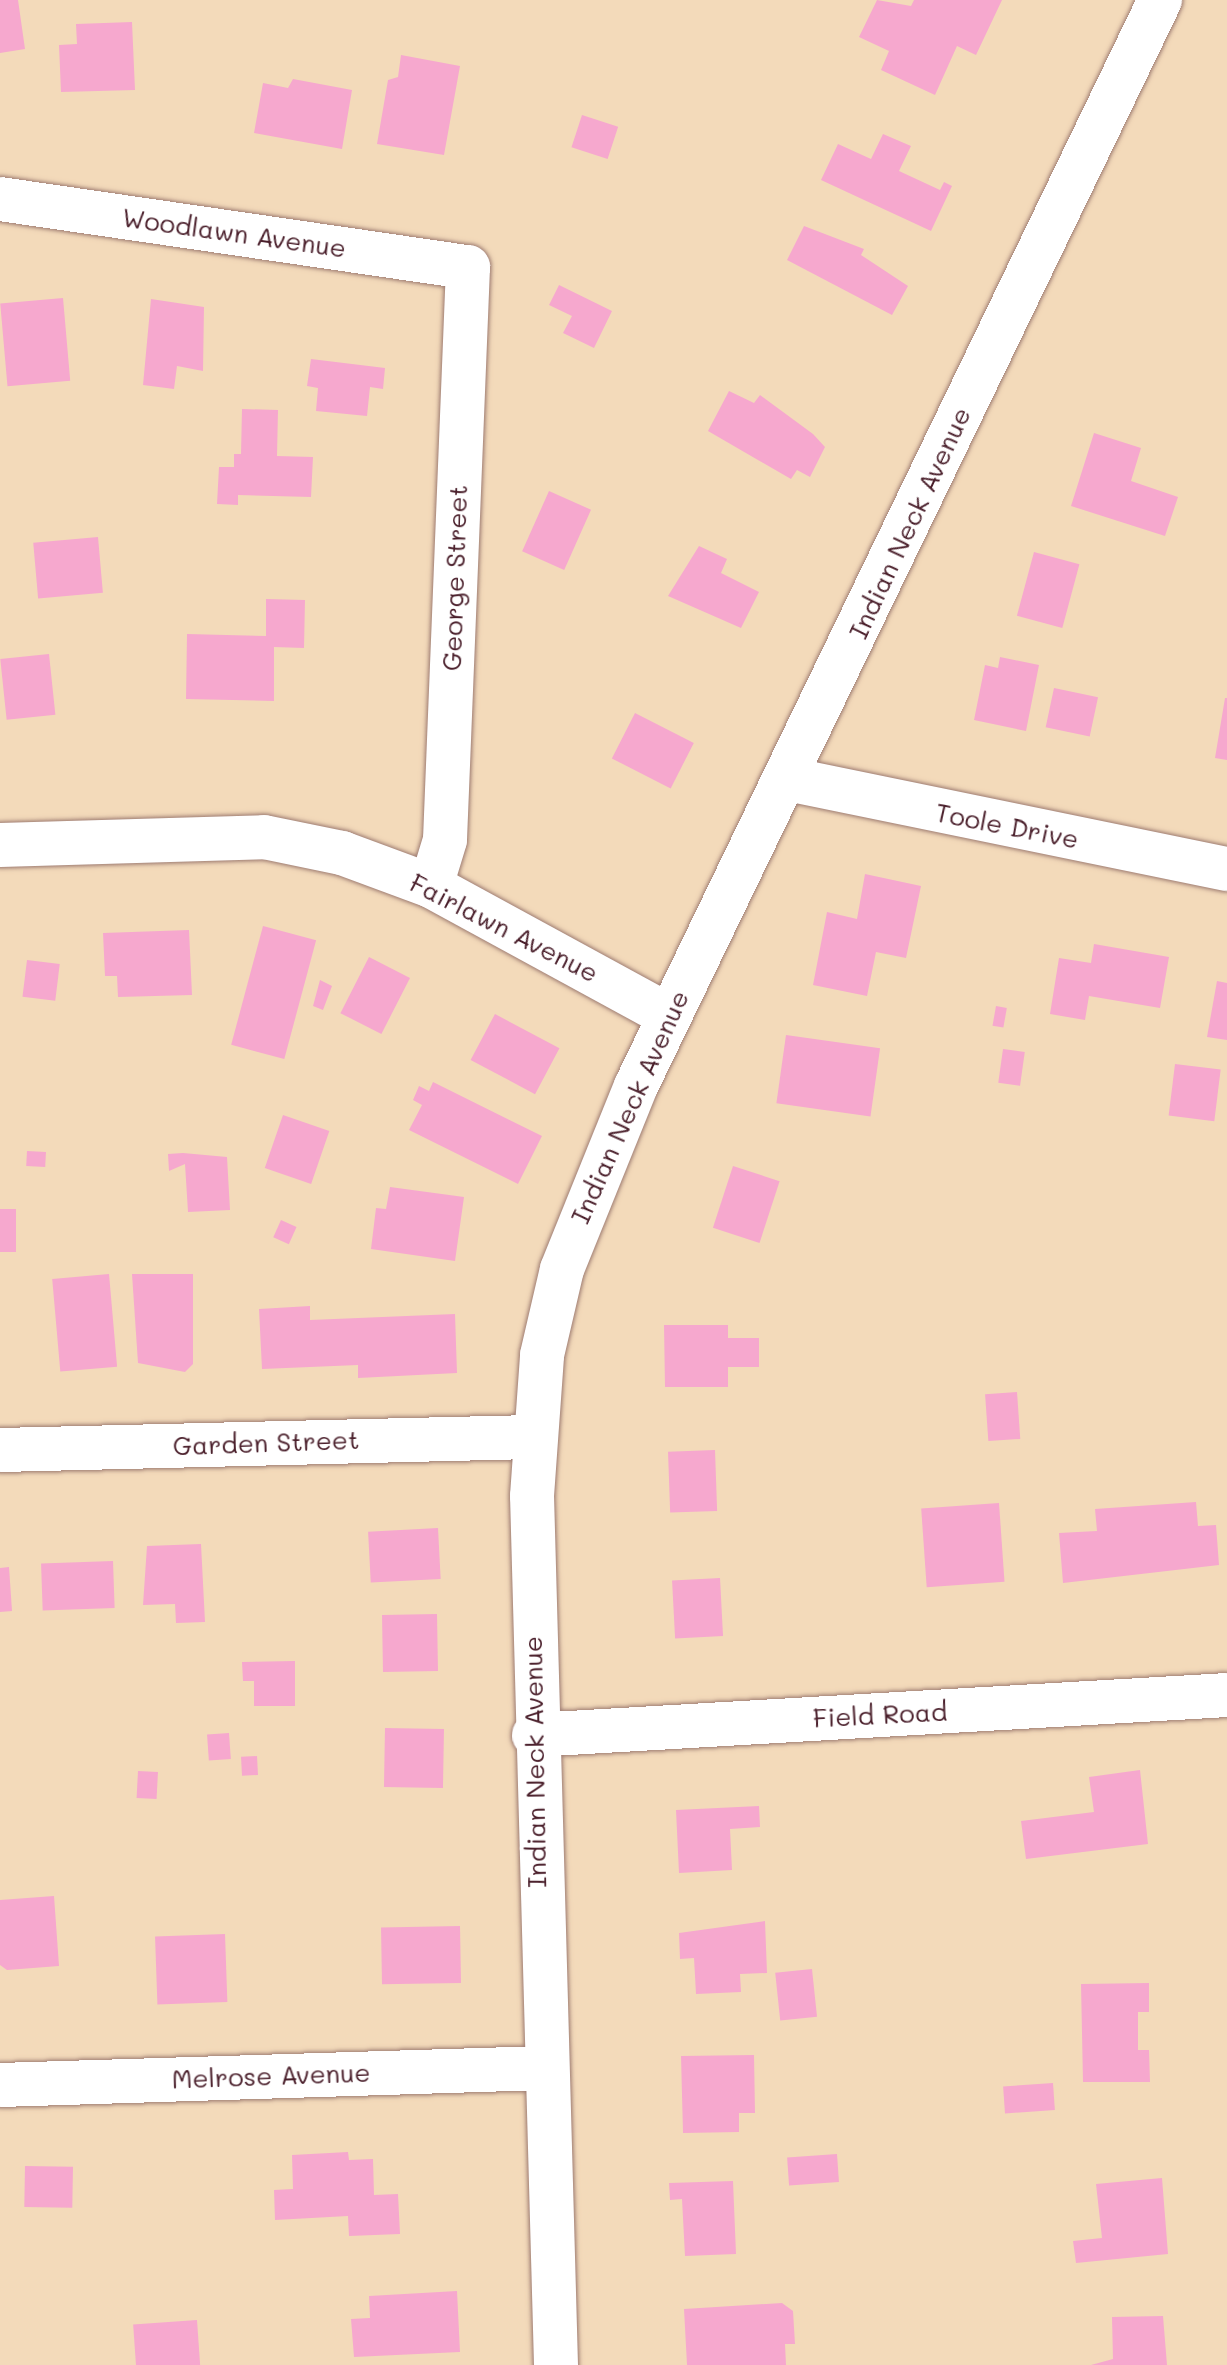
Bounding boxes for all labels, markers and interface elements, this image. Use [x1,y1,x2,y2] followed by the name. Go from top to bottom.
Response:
[120,202,348,264] street label: Woodlawn Avenue
[843,402,977,644] street label: Indian Neck Avenue
[436,484,474,672] street label: George Street
[933,797,1081,855] street label: Toole Drive
[405,867,603,989] street label: Fairlawn Avenue
[565,986,695,1228] street label: Indian Neck Avenue
[172,1424,360,1462] street label: Garden Street
[517,1636,553,1888] street label: Indian Neck Avenue
[812,1696,948,1734] street label: Field Road
[171,2057,371,2095] street label: Melrose Avenue

